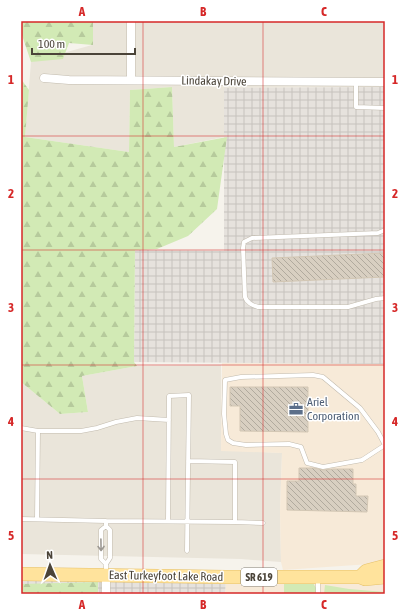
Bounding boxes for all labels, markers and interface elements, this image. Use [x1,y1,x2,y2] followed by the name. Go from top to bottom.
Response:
[78,4,86,19] text: A
[200,4,207,19] text: B
[321,4,327,19] text: C
[32,30,135,56] scale bar
[38,37,65,51] text: 100 m
[8,72,14,87] text: 1
[392,72,398,87] text: 1
[181,73,247,89] street label: Lindakay Drive
[8,186,14,201] text: 2
[392,186,398,201] text: 2
[8,300,14,315] text: 3
[392,300,398,315] text: 3
[307,395,359,423] place label: Ariel Corporation
[288,401,304,417] office icon: Ariel Corporation
[7,414,14,429] text: 4
[391,414,398,429] text: 4
[8,528,14,543] text: 5
[392,528,398,543] text: 5
[97,538,105,551] one-way arrow
[30,545,70,585] north arrow
[46,549,53,561] text: N
[109,568,223,584] street label: East Turkeyfoot Lake Road
[241,568,277,586] road number: SR 619
[78,597,86,612] text: A
[200,597,207,612] text: B
[321,597,327,612] text: C

